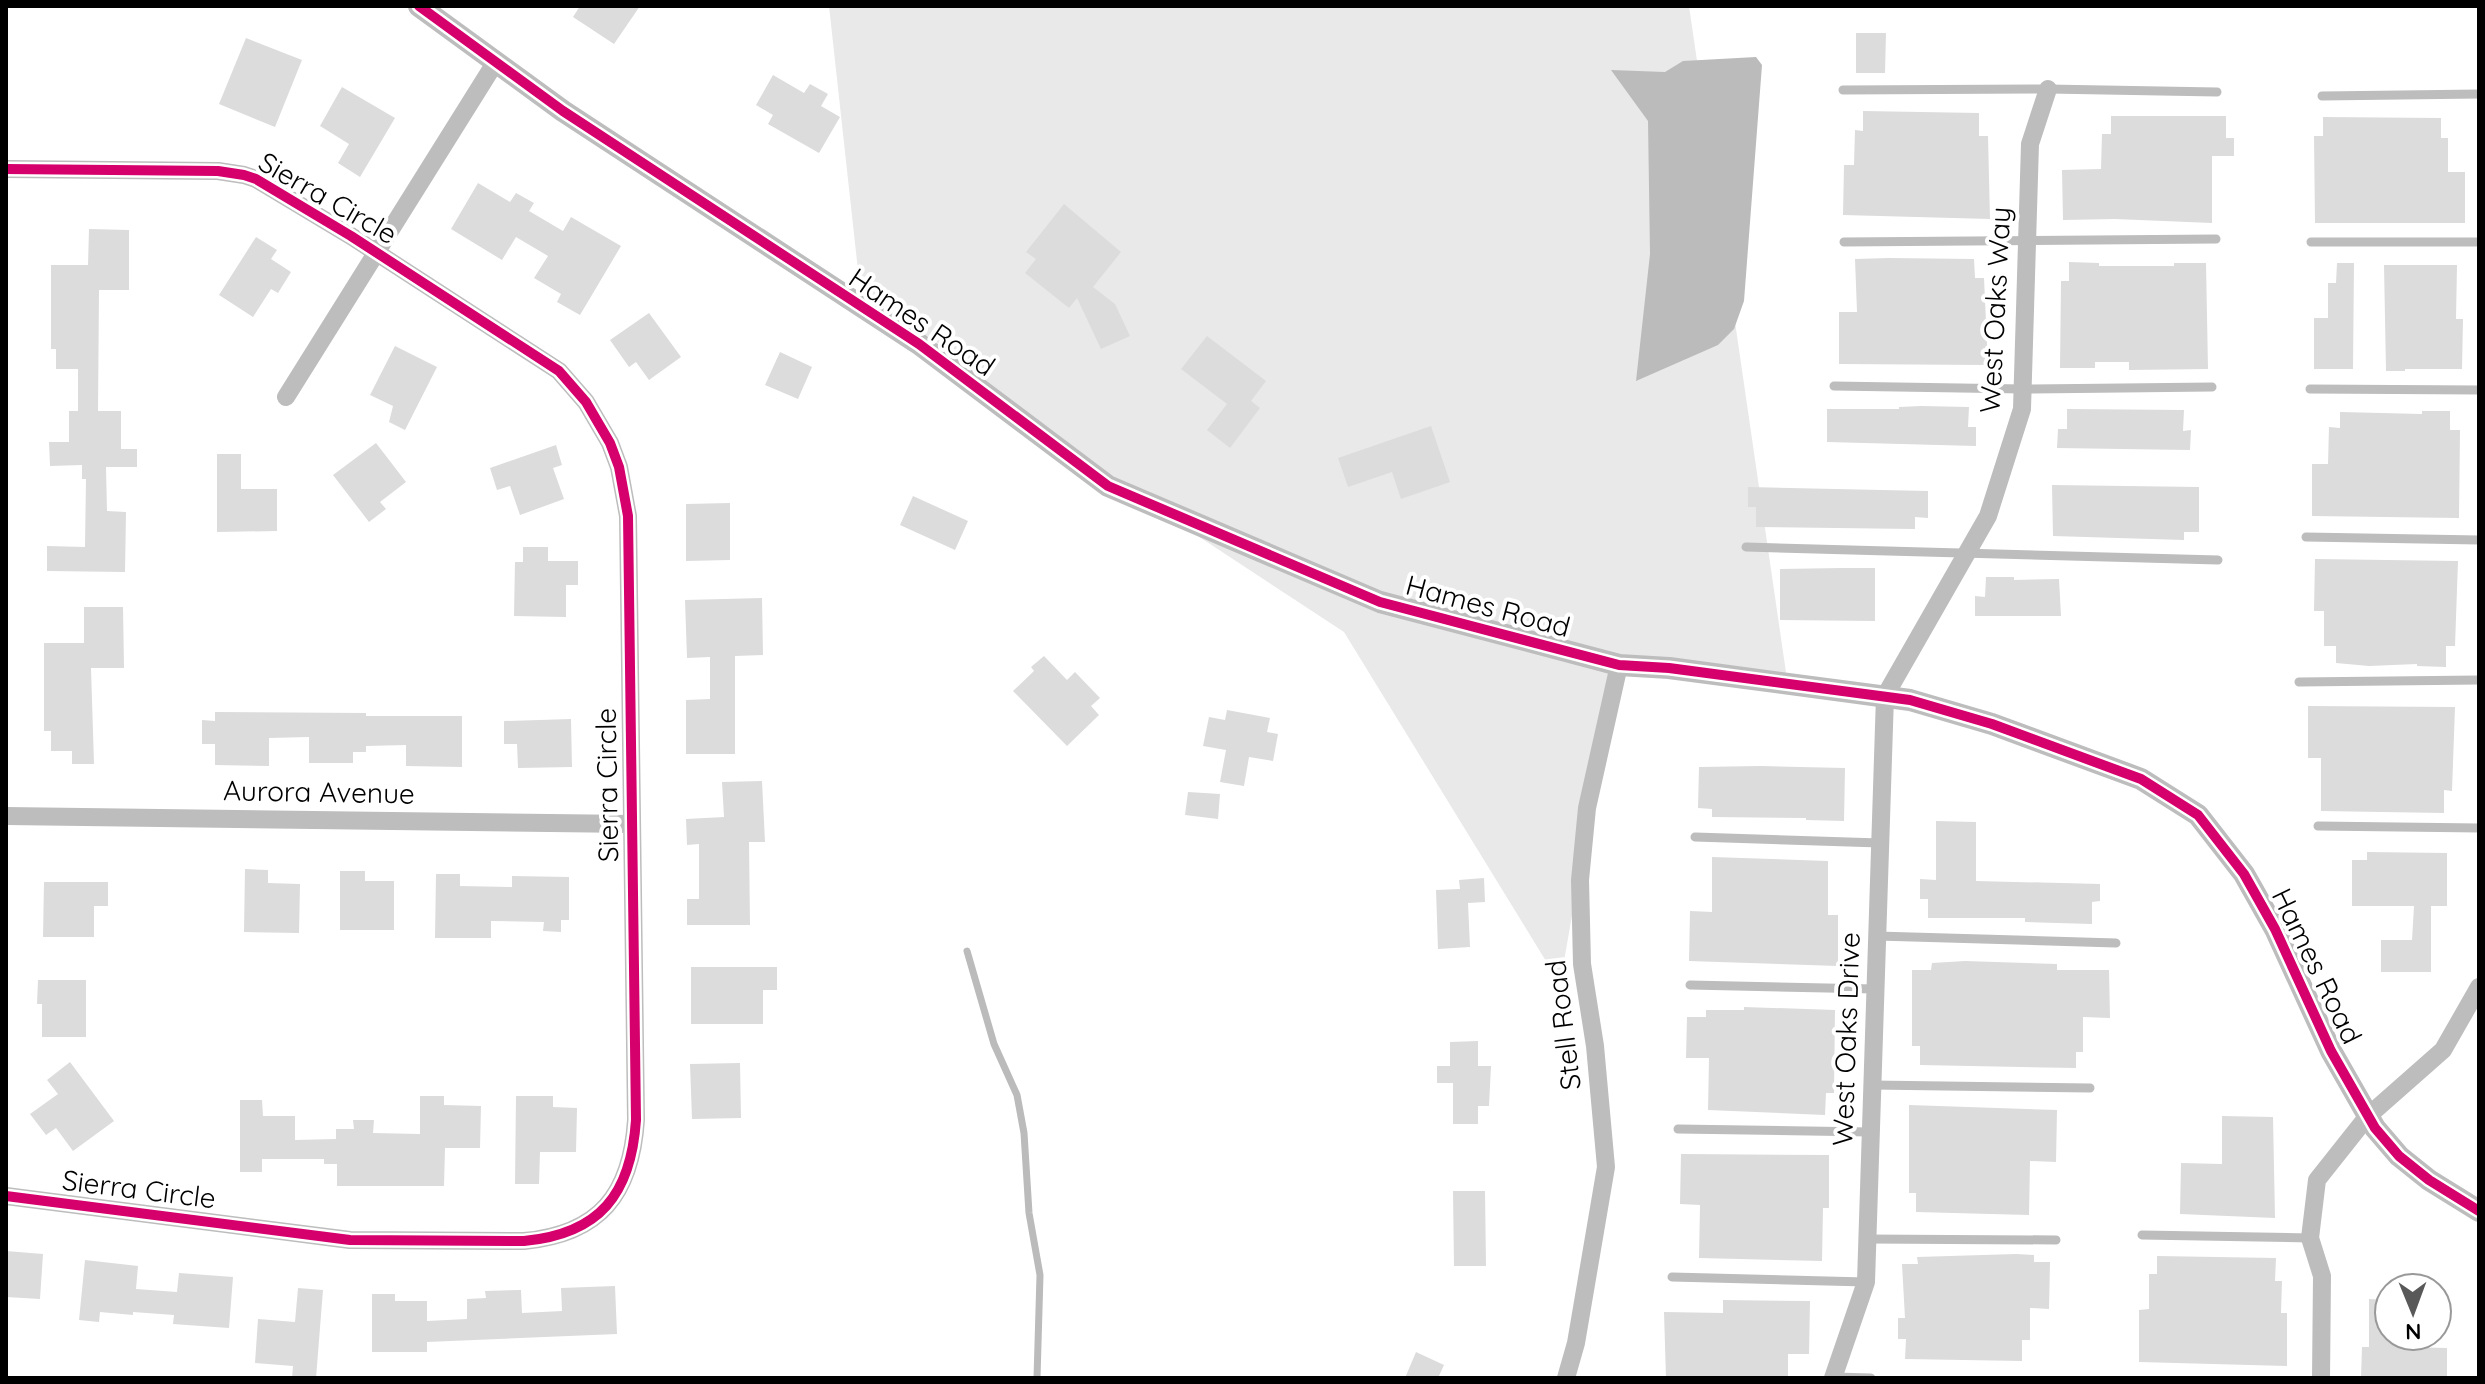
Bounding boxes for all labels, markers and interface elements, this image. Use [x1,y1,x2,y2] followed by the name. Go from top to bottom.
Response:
[253,144,404,251] street label: Sierra Circle
[1972,206,2017,414] street label: West Oaks Way
[843,260,1002,383] street label: Hames Road
[1402,567,1574,644] street label: Hames Road
[588,708,625,862] street label: Sierra Circle
[223,772,415,811] street label: Aurora Avenue
[2265,882,2370,1049] street label: Hames Road
[1824,931,1867,1147] street label: West Oaks Drive
[1537,958,1588,1092] street label: Stell Road
[60,1162,218,1215] street label: Sierra Circle
[2373,1272,2453,1352] north arrow
[2405,1318,2422,1346] text: N

